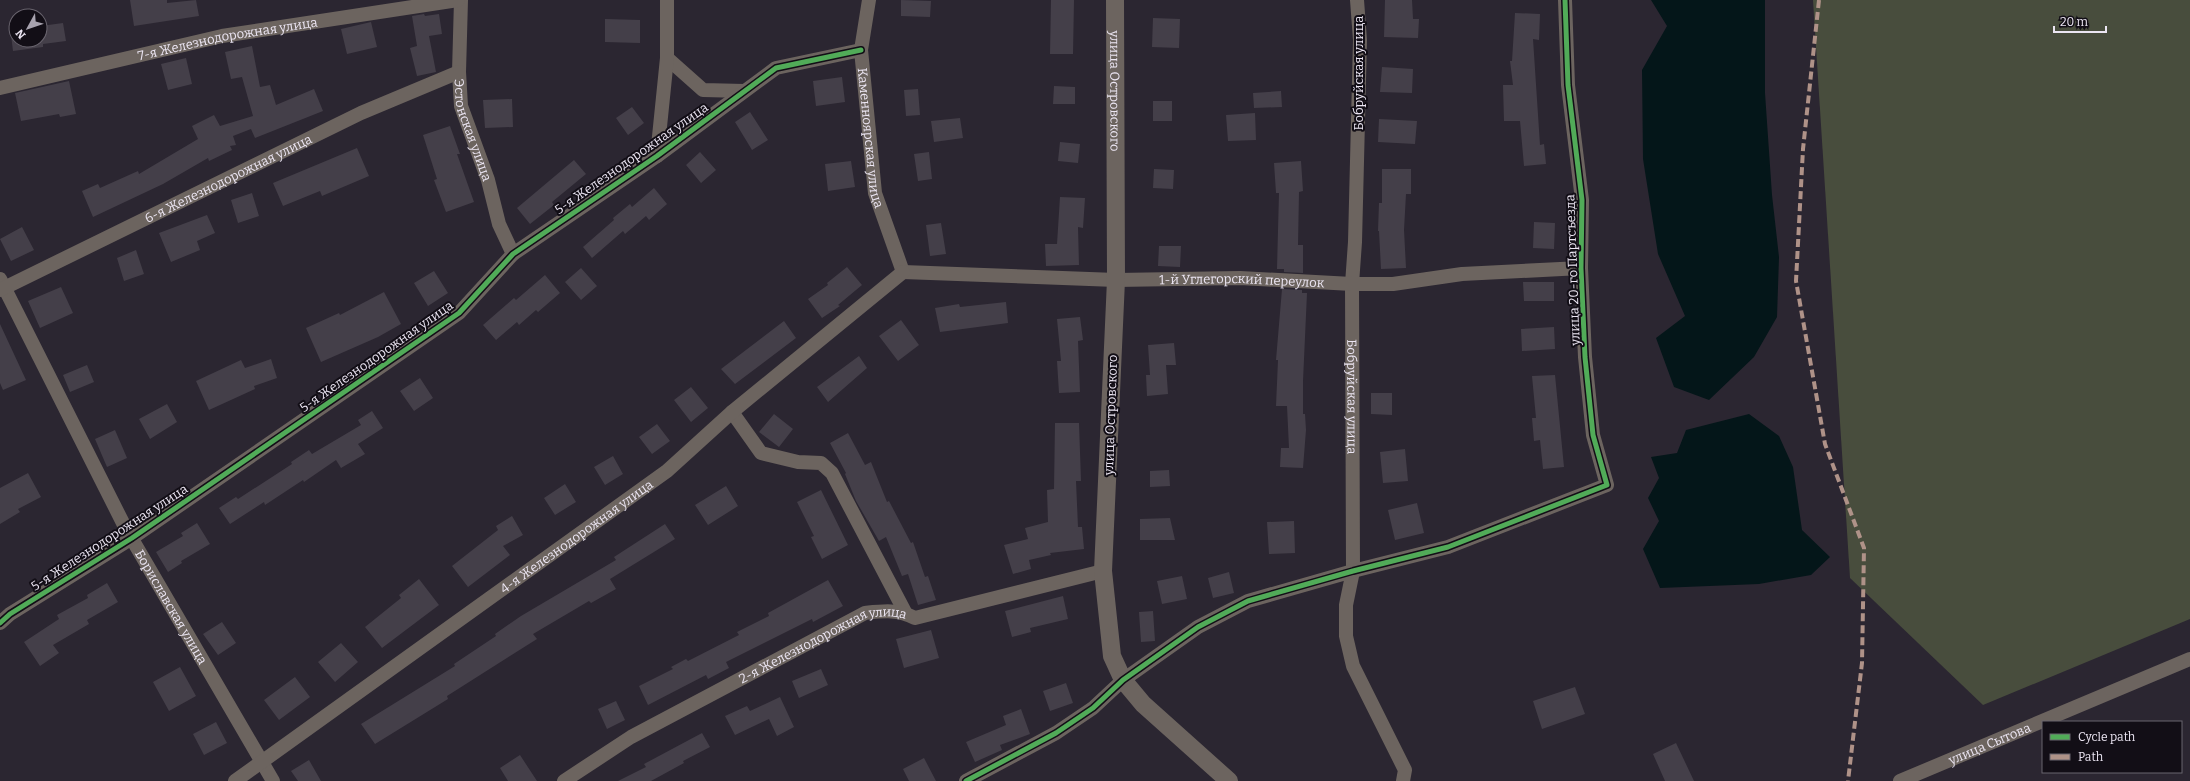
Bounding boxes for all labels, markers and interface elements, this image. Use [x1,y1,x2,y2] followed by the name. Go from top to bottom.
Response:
[8,8,48,48] north arrow
[2054,8,2106,34] scale bar
[136,15,318,63] street label: 7-я Железнодорожная улица
[2060,15,2089,29] text: 20 m
[1351,16,1366,130] street label: Бобруйская улица
[13,26,28,42] text: N
[1107,30,1123,151] street label: улица Островского
[855,67,887,210] street label: Каменноярская улица
[451,78,495,183] street label: Эстонская улица
[552,100,711,217] street label: 5-я Железнодорожная улица
[142,131,314,226] street label: 6-я Железнодорожная улица
[1562,194,1583,347] street label: улица 20-го Партсъезда
[1159,271,1325,291] street label: 1-й Углегорский переулок
[297,298,456,415] street label: 5-я Железнодорожная улица
[1344,339,1360,454] street label: Бобруйская улица
[1101,354,1120,477] street label: улица Островского
[497,477,656,596] street label: 4-я Железнодорожная улица
[28,481,190,594] street label: 5-я Железнодорожная улица
[132,547,210,667] street label: Бориславская улица
[736,604,908,686] street label: 2-я Железнодорожная улица
[1945,720,2033,768] street label: улица Сытова
[2042,721,2182,773] legend
[2078,730,2136,744] text: Cycle path
[2078,750,2104,764] text: Path

